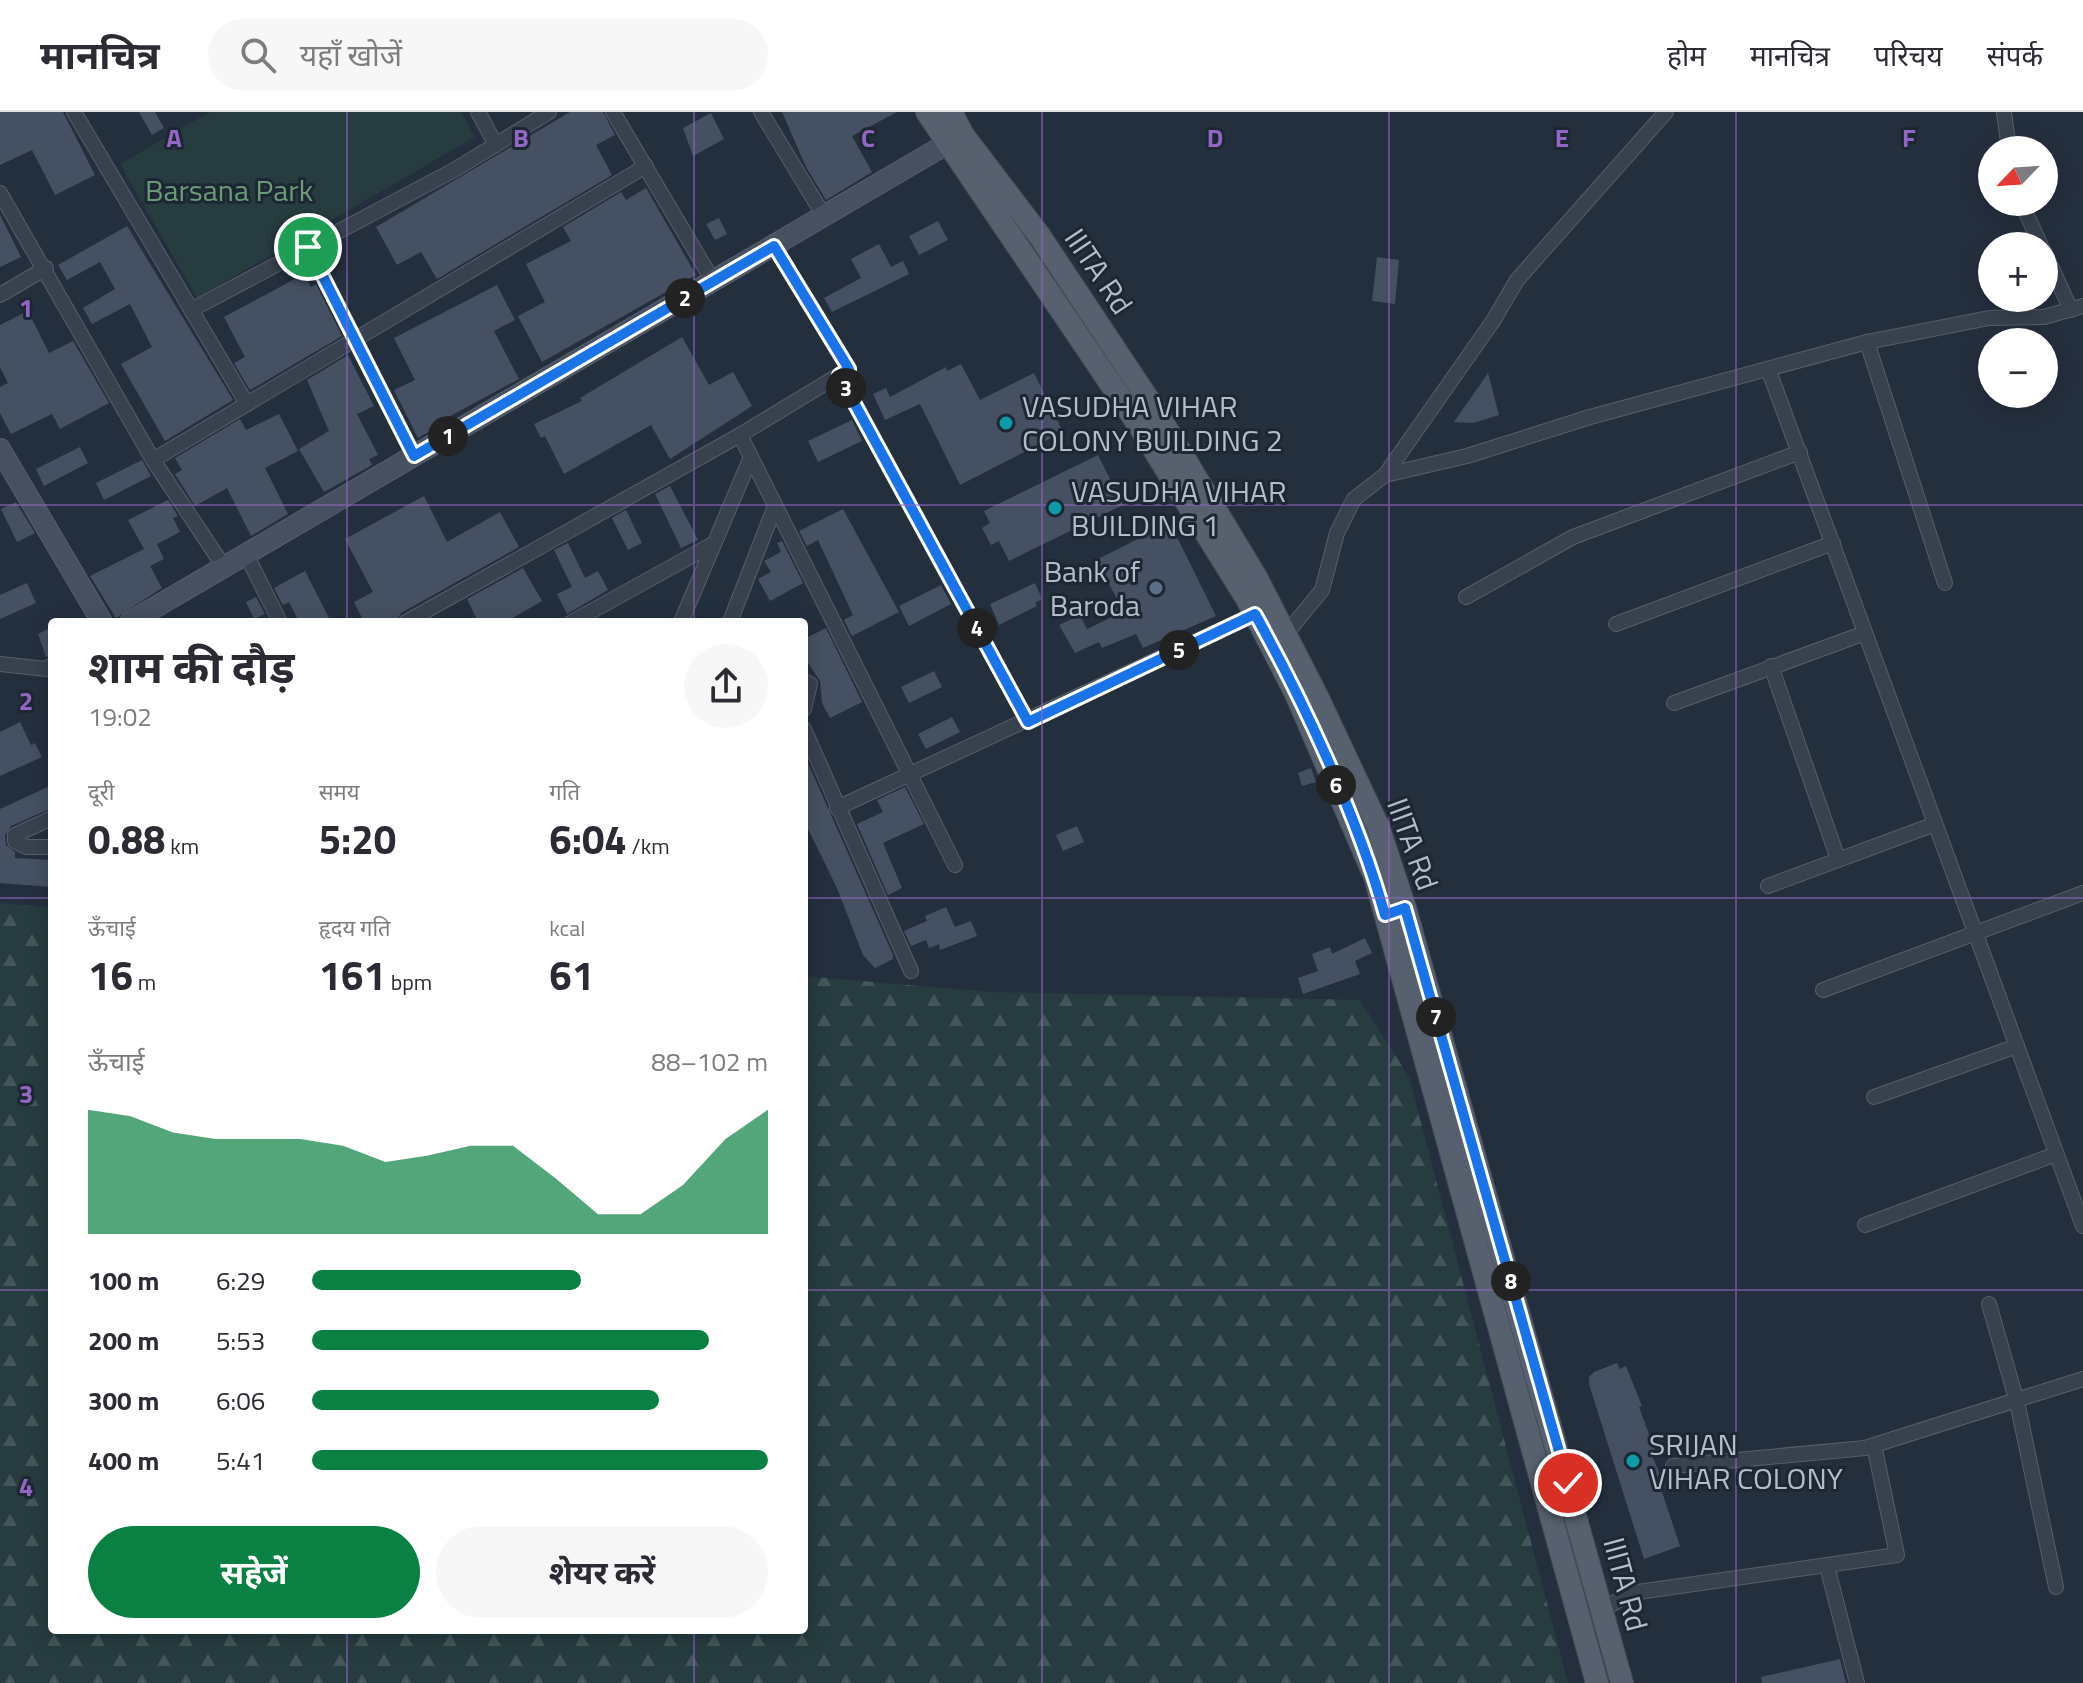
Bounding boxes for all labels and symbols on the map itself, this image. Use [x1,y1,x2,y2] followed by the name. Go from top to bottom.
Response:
[166,118,182,157] text: A
[513,118,529,157] text: B
[861,118,875,157] text: C
[1207,118,1223,157] text: D
[1555,118,1569,157] text: E
[1902,118,1916,157] text: F
[1978,136,2058,216] north arrow
[145,167,313,213] park label: Barsana Park
[274,213,342,281] pin
[1053,219,1145,323] street label: IIITA Rd
[665,278,705,318] pin: 2
[19,288,33,327] text: 1
[826,368,866,408] pin: 3
[1022,383,1283,463] place label: VASUDHA VIHAR COLONY BUILDING 2
[997,414,1015,432] marker: VASUDHA VIHAR COLONY BUILDING 2
[428,416,468,456] pin: 1
[1071,468,1286,548] place label: VASUDHA VIHAR BUILDING 1
[1046,499,1064,517] marker: VASUDHA VIHAR BUILDING 1
[1044,548,1140,628] place label: Bank of Baroda
[1147,579,1165,597] marker: Bank of Baroda
[957,608,997,648] pin: 4
[1159,630,1199,670] pin: 5
[19,681,33,720] text: 2
[1316,765,1356,805] pin: 6
[1375,791,1451,897] street label: IIITA Rd
[1416,997,1456,1037] pin: 7
[19,1074,33,1113] text: 3
[1491,1261,1531,1301] pin: 8
[1649,1421,1843,1501] place label: SRIJAN VIHAR COLONY
[1534,1449,1602,1517] pin
[1624,1452,1642,1470] marker: SRIJAN VIHAR COLONY
[19,1467,33,1506] text: 4
[1591,1532,1661,1636] street label: IIITA Rd

